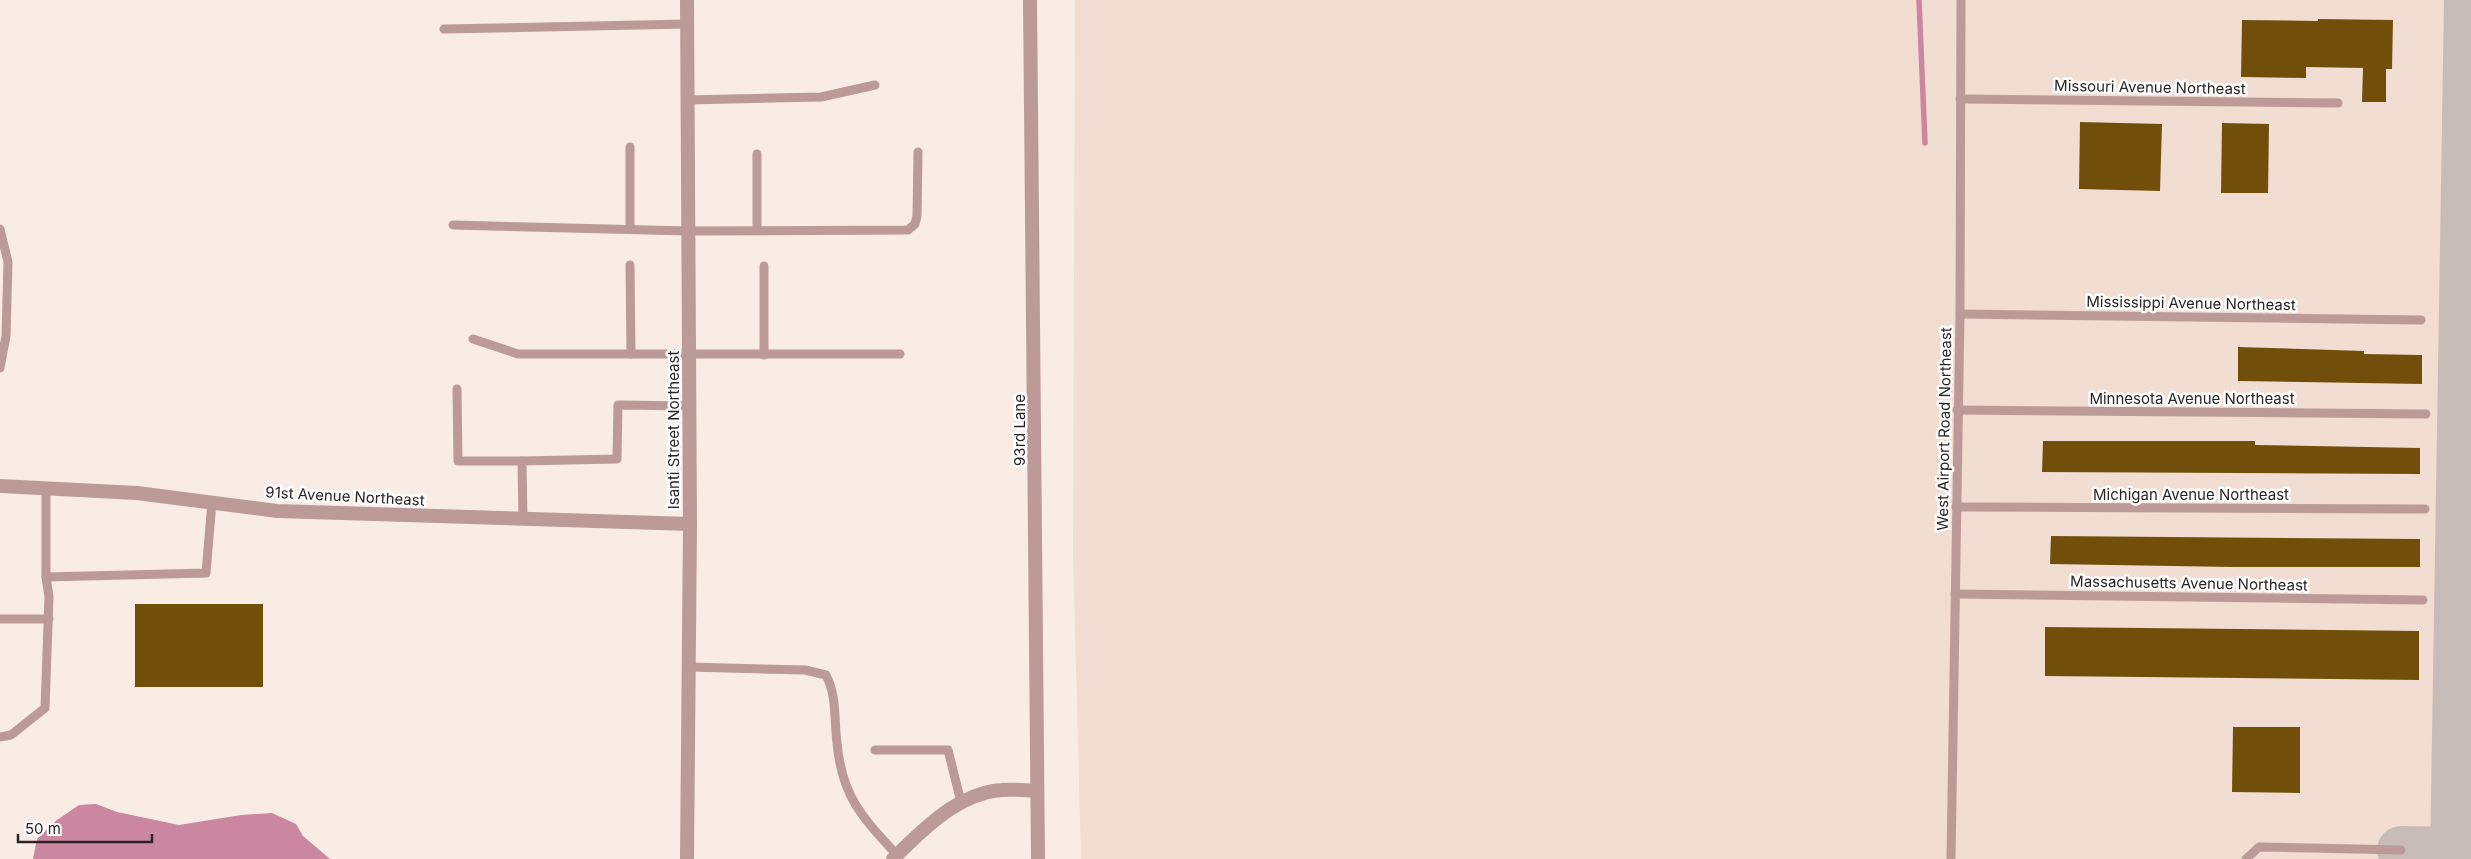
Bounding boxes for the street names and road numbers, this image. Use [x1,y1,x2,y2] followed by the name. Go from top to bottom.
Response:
[2054,76,2246,98] street label: Missouri Avenue Northeast
[2086,292,2296,314] street label: Mississippi Avenue Northeast
[1933,327,1955,531] street label: West Airport Road Northeast
[664,351,683,509] street label: Isanti Street Northeast
[2089,389,2295,408] street label: Minnesota Avenue Northeast
[1010,394,1029,466] street label: 93rd Lane
[265,482,425,510] street label: 91st Avenue Northeast
[2093,485,2289,504] street label: Michigan Avenue Northeast
[2070,571,2308,595] street label: Massachusetts Avenue Northeast

